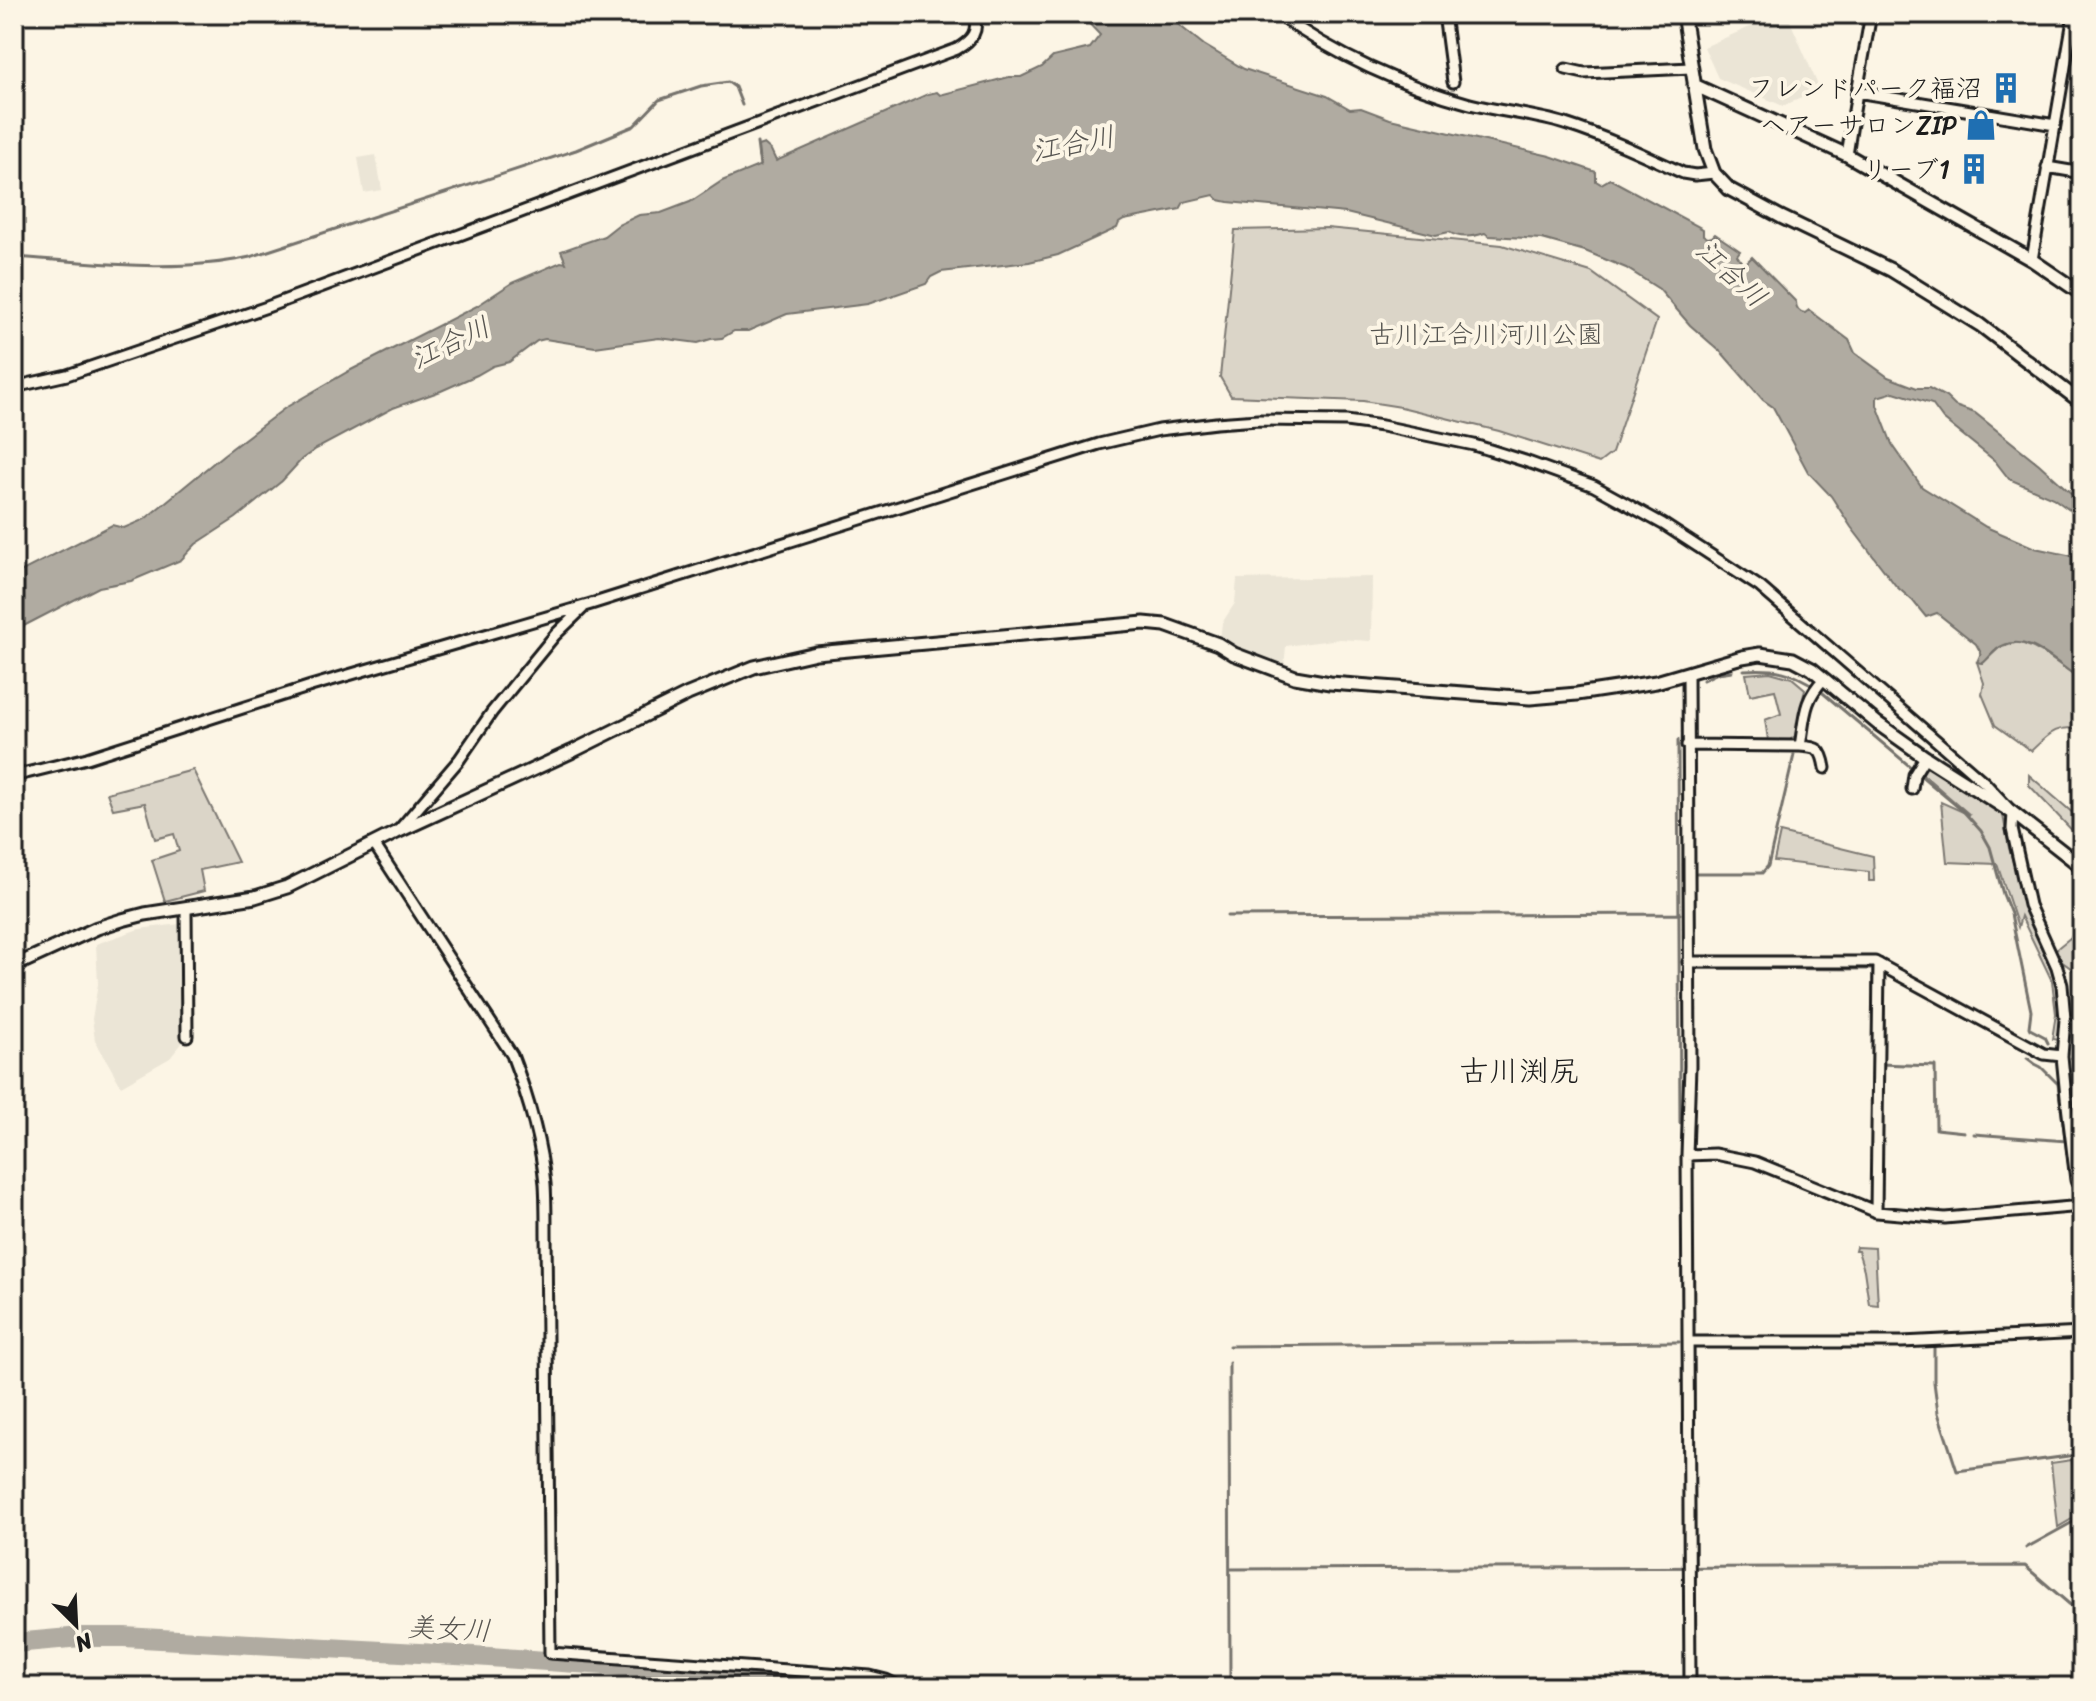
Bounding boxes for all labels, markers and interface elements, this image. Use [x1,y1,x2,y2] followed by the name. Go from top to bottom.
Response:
[1748,65,1982,111] place label: フレンドパーク福沼
[1989,71,2023,105] building icon: フレンドパーク福沼
[1760,102,1957,148] place label: ヘアーサロンZIP
[1964,108,1998,142] shop icon: ヘアーサロンZIP
[1027,111,1119,176] water label: 江合川
[1862,146,1950,192] place label: リーブ1
[1957,152,1991,186] building icon: リーブ1
[1684,227,1779,320] water label: 江合川
[402,302,499,382] water label: 江合川
[1369,311,1603,357] park label: 古川江合川河川公園
[1459,1044,1579,1098] district label: 古川渕尻
[36,1585,116,1665] north arrow
[406,1602,492,1655] water label: 美女川
[68,1621,100,1664] text: N

